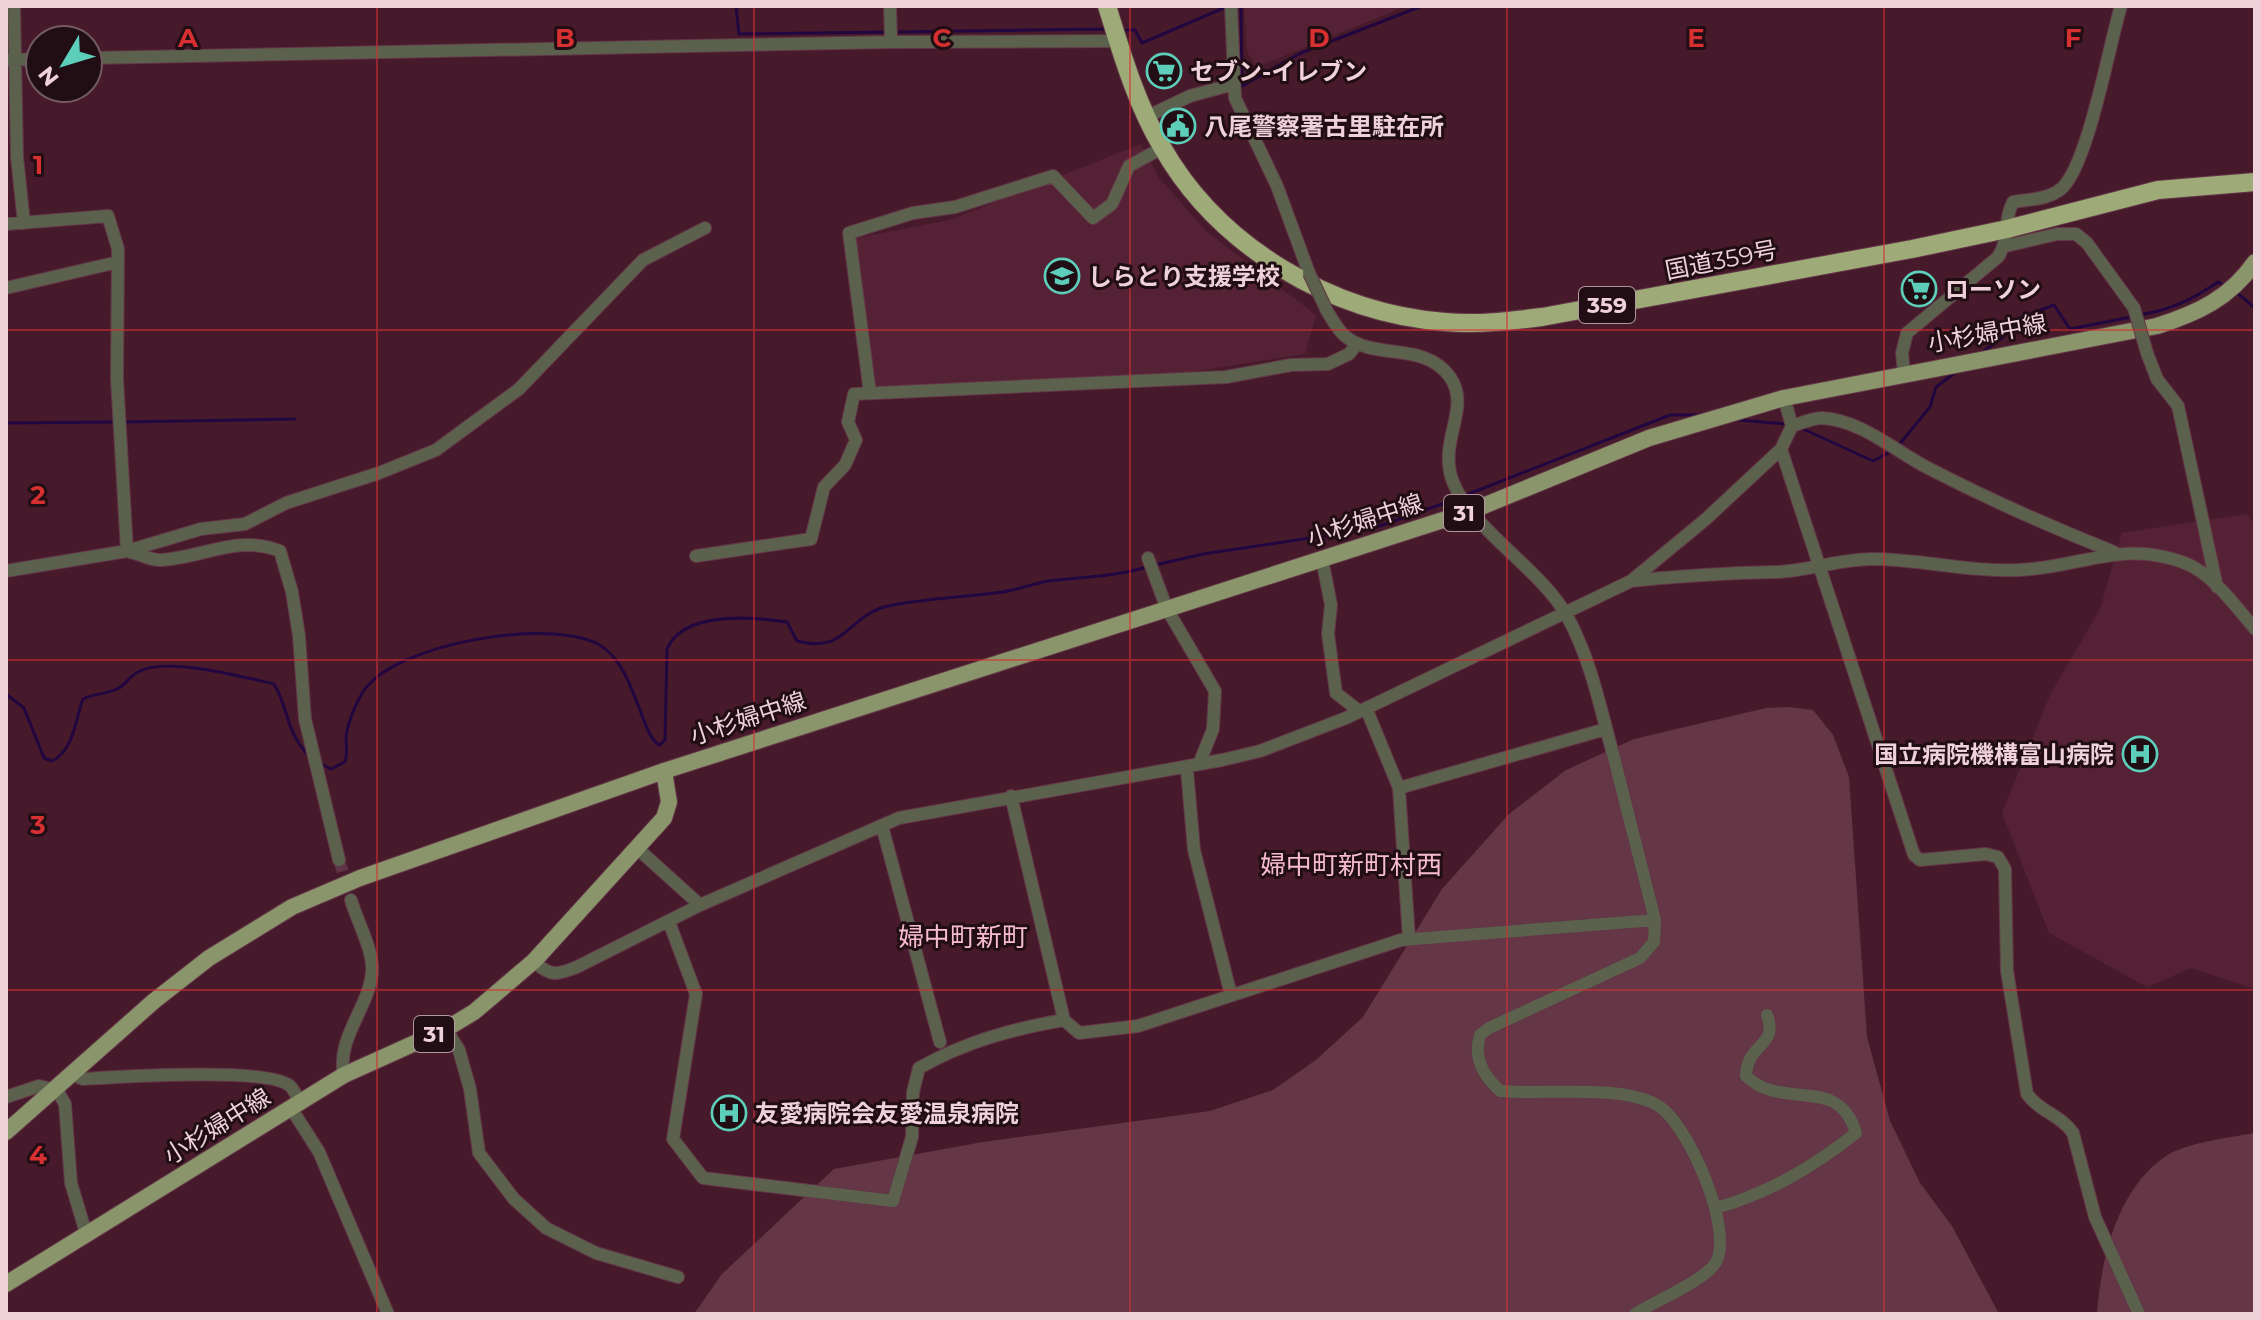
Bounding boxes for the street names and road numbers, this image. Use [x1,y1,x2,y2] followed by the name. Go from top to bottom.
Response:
[1663,235,1779,285] street label: 国道359号
[1579,287,1635,323] road number: 359
[1925,308,2049,358] street label: 小杉婦中線
[1303,488,1427,552] street label: 小杉婦中線
[1444,495,1484,531] road number: 31
[686,686,810,750] street label: 小杉婦中線
[414,1016,454,1052] road number: 31
[158,1082,276,1170] street label: 小杉婦中線

